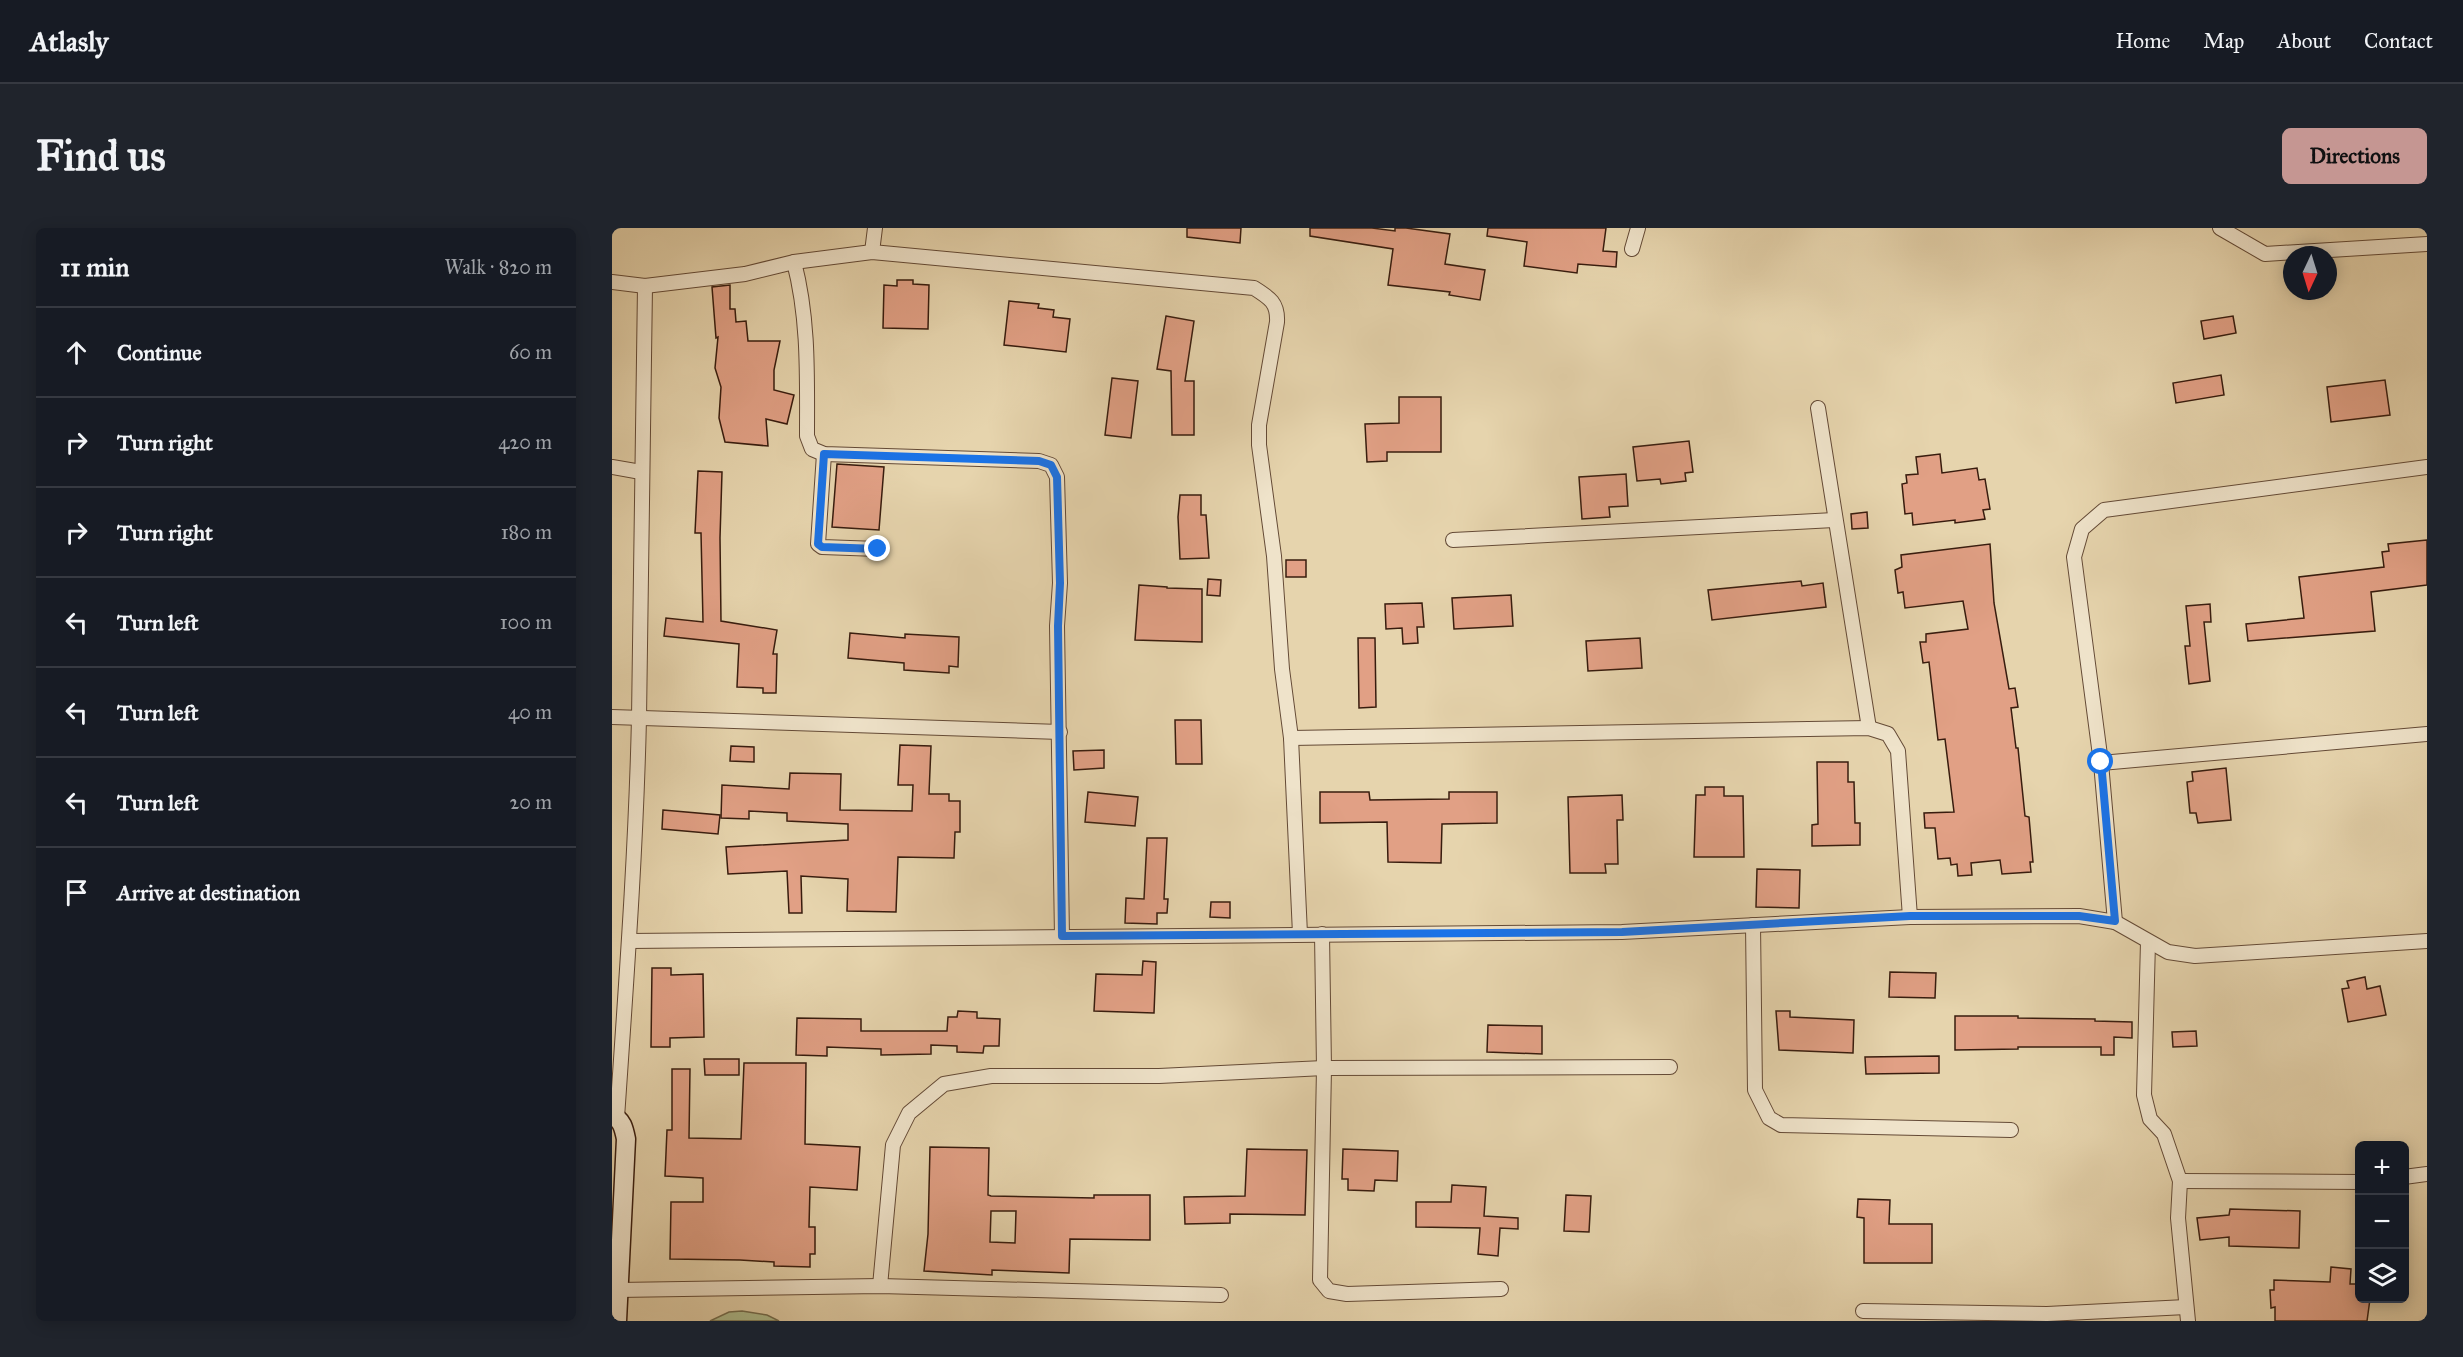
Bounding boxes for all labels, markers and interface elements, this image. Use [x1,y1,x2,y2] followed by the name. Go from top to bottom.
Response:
[30,24,108,59] text: Atlasly
[2115,28,2170,54] text: Home
[2203,28,2244,54] text: Map
[2277,28,2331,54] text: About
[2364,28,2433,54] text: Contact
[2282,128,2427,184] button: Directions
[36,130,166,182] text: Find us
[2283,246,2337,300] north arrow
[60,251,129,283] text: 11 min
[445,255,552,279] text: Walk · 820 m
[60,336,93,369] icon: ahead
[117,339,202,366] text: Continue
[509,340,552,364] text: 60 m
[60,426,93,459] icon: right
[117,429,213,456] text: Turn right
[498,430,552,454] text: 420 m
[60,516,93,549] icon: right
[117,519,213,546] text: Turn right
[501,520,552,544] text: 180 m
[864,535,890,561] route end
[60,606,93,639] icon: left
[117,609,199,636] text: Turn left
[500,610,552,634] text: 100 m
[60,696,93,729] icon: left
[117,699,199,726] text: Turn left
[508,700,552,724] text: 40 m
[2087,748,2113,774] route start
[60,786,93,819] icon: left
[117,789,199,816] text: Turn left
[509,790,552,814] text: 20 m
[60,876,93,909] icon: arrive
[117,879,300,906] text: Arrive at destination
[2355,1141,2409,1303] map controls
[2355,1141,2409,1195] button: +
[2355,1195,2409,1249] button: −
[2355,1249,2409,1303] button: layers

